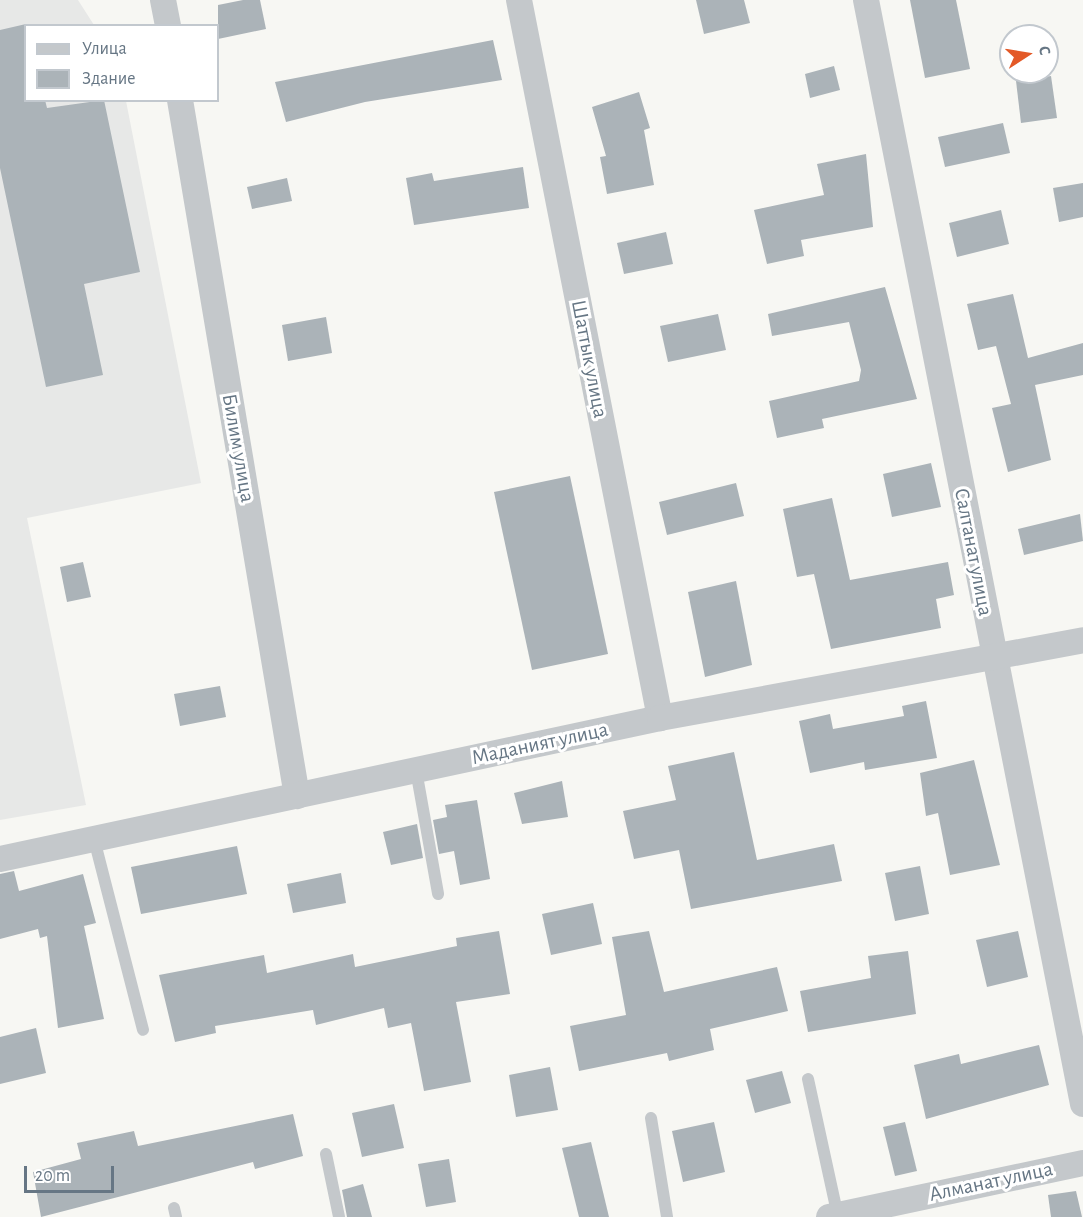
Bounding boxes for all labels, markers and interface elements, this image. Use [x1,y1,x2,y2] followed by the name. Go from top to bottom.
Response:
[24,24,219,102] legend
[999,24,1059,84] north arrow
[82,40,127,58] text: Улица
[1036,45,1053,57] text: С
[82,70,136,88] text: Здание
[565,298,613,420] street label: Шаттык улица
[216,392,260,504] street label: Билим улица
[948,486,998,618] street label: Салтанат улица
[469,717,611,771] street label: Маданият улица
[27,1154,117,1192] scale bar
[927,1157,1055,1207] street label: Алманат улица
[35,1167,70,1185] text: 20 m

